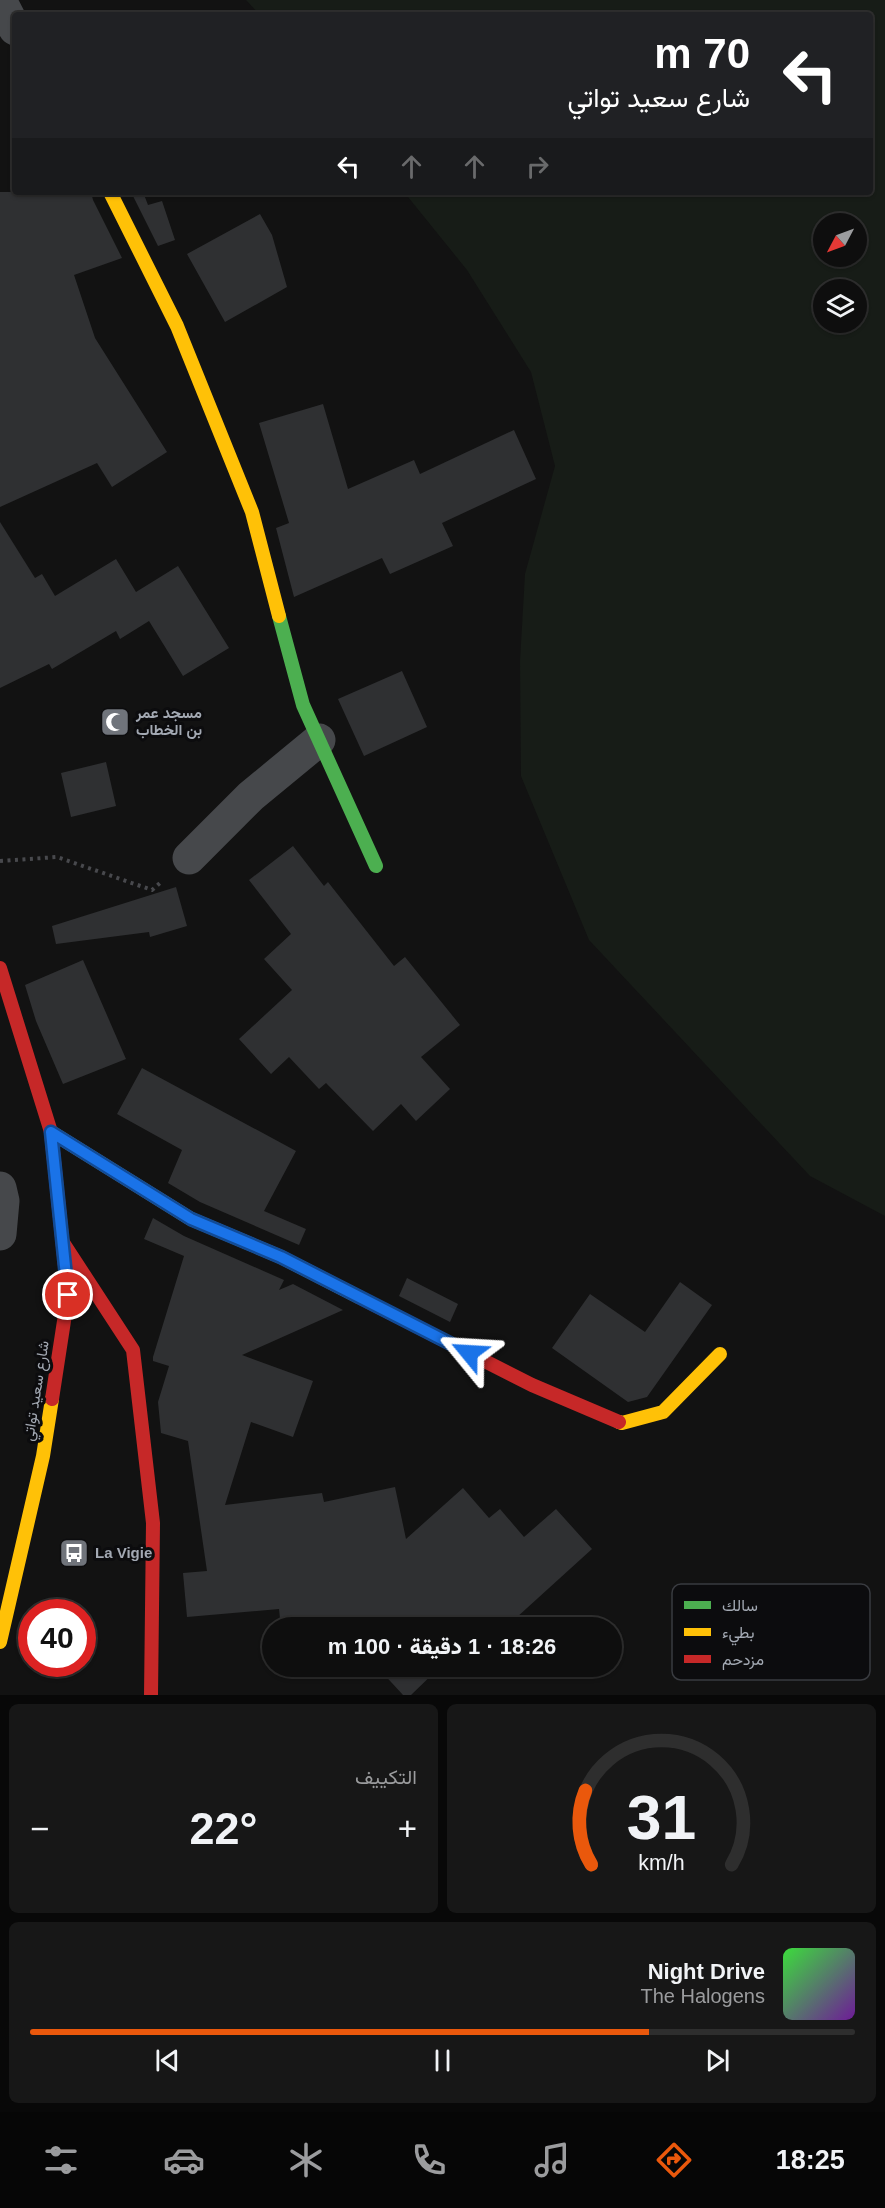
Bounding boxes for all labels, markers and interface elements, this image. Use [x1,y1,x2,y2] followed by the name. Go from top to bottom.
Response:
[654,30,750,77] text: 70 m
[771,36,849,114] icon: left
[567,83,750,113] text: شارع سعيد تواتي
[332,150,365,183] icon: left
[395,150,428,183] icon: ahead
[458,150,491,183] icon: ahead
[521,150,554,183] icon: right
[813,213,867,267] north arrow
[813,213,867,333] map controls
[813,279,867,333] button: layers
[135,704,202,739] place label: مسجد عمر بن الخطاب
[99,706,131,738] mosque icon: مسجد عمر بن الخطاب
[42,1269,93,1320] pin
[51,1278,84,1311] icon: arrive
[437,1321,501,1385] position arrow
[19,1339,57,1443] street label: شارع سعيد تواتي
[58,1537,90,1569] bus stop icon: La Vigie
[95,1544,152,1561] place label: La Vigie
[672,1584,870,1680] legend
[722,1597,758,1614] text: سالك
[18,1599,96,1677] speed limit sign: 40
[722,1624,754,1646] text: بطيء
[328,1634,556,1659] text: 18:26 · 1 دقيقة · 100 m
[722,1651,764,1670] text: مزدحم
[355,1766,417,1788] text: التكييف
[627,1783,696,1852] text: 31
[189,1803,258,1854] text: 22°
[30,1810,49,1847] text: −
[398,1810,417,1847] text: +
[638,1852,685,1876] text: km/h
[648,1959,765,1984] text: Night Drive
[640,1985,765,2007] text: The Halogens
[151,2044,184,2077] icon: previous
[426,2044,459,2077] icon: pause
[701,2044,734,2077] icon: next
[40,2139,82,2181] icon: filters
[163,2139,205,2181] icon: car
[285,2139,327,2181] icon: climate
[408,2139,450,2181] icon: phone
[531,2139,573,2181] icon: music
[653,2139,695,2181] icon: directions
[776,2145,845,2175] text: 18:25

